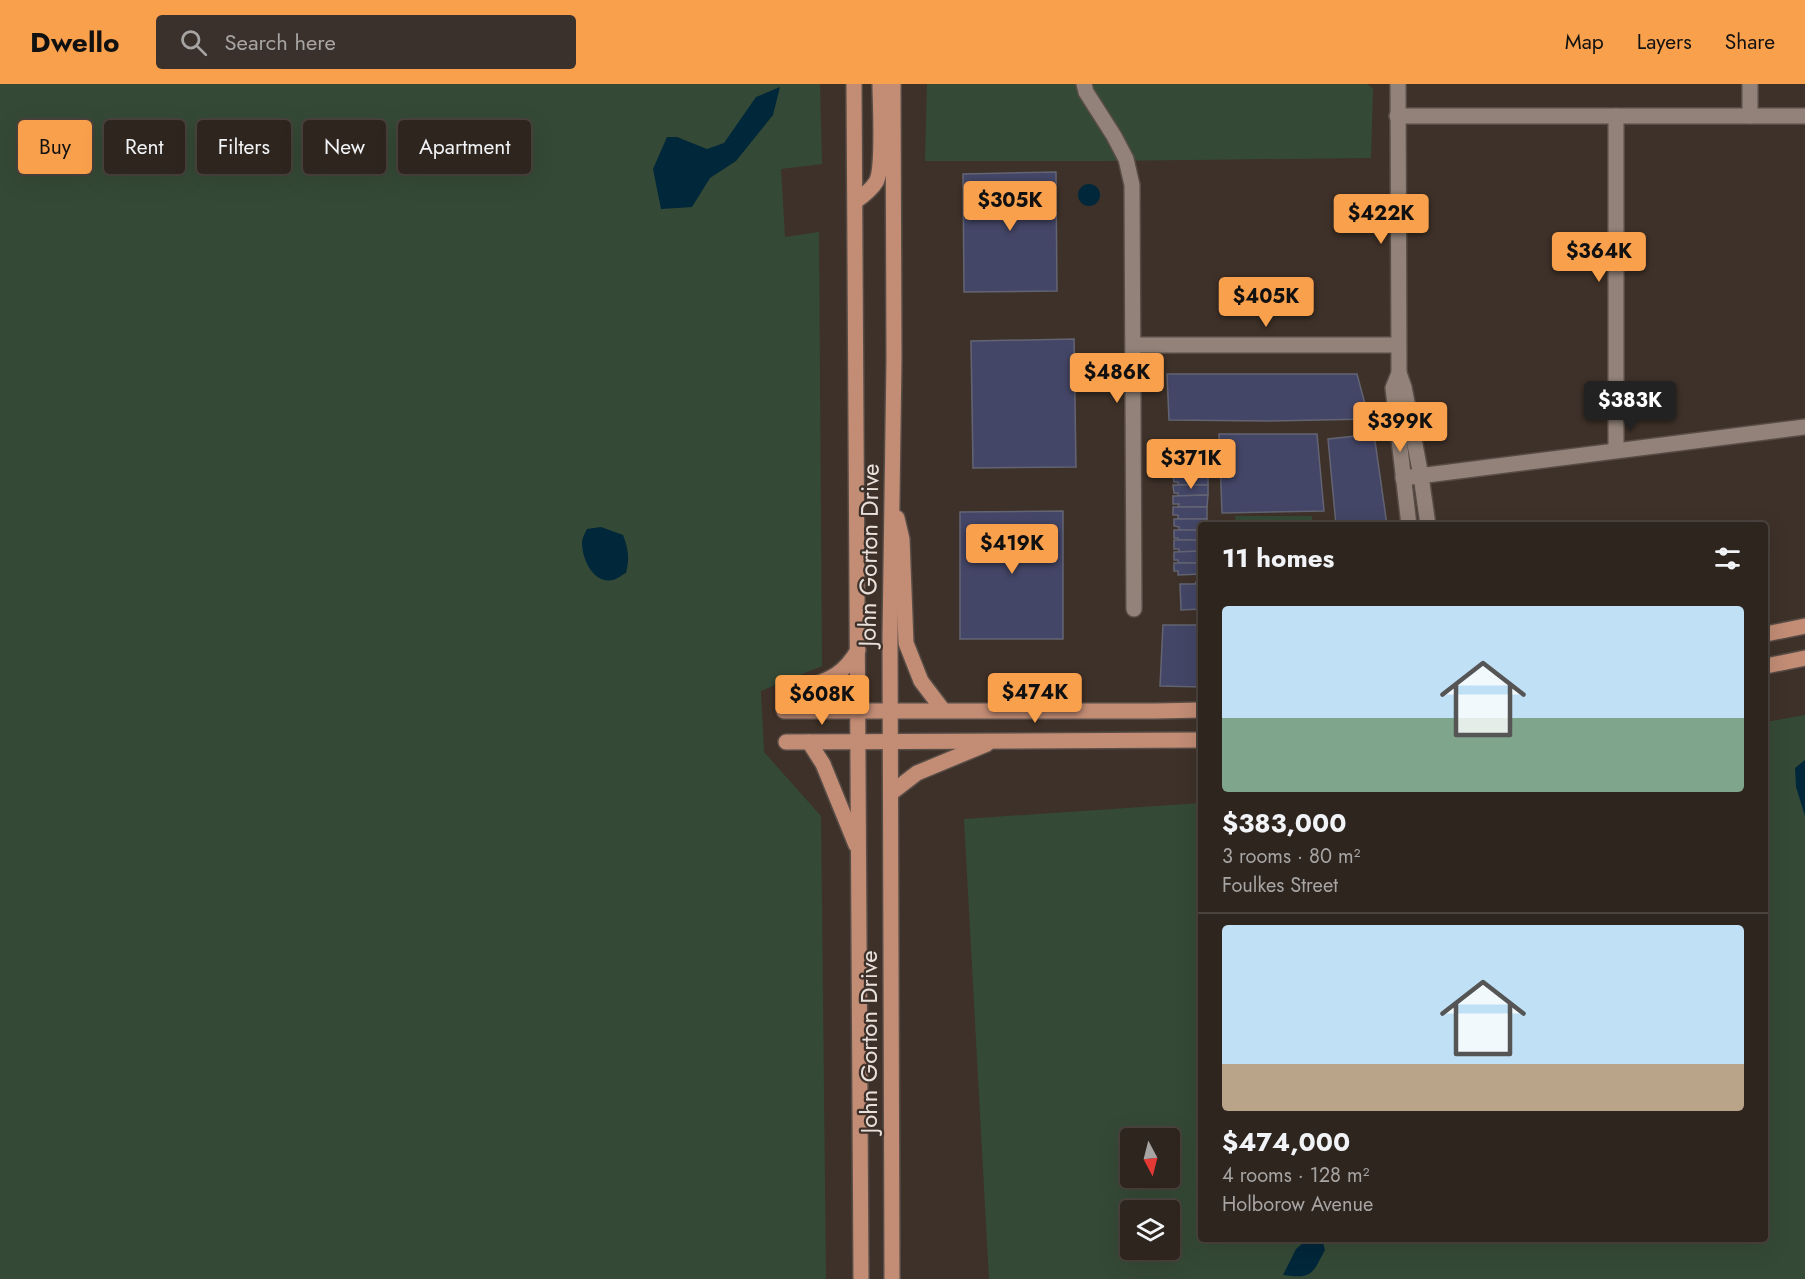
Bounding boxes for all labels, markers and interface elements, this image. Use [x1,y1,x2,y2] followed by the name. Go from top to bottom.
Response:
[156,15,576,69] search box
[30,22,120,63] text: Dwello
[177,26,210,59] icon: search
[225,26,336,58] text: Search here
[1565,27,1604,57] text: Map
[1637,27,1692,57] text: Layers
[1725,27,1775,57] text: Share
[18,120,92,174] chip: Buy
[104,120,185,174] chip: Rent
[197,120,291,174] chip: Filters
[303,120,386,174] chip: New
[398,120,531,174] chip: Apartment
[968,181,1052,232] pin: $305K
[978,186,1042,215] text: $305K
[1339,194,1423,245] pin: $422K
[1348,199,1414,228] text: $422K
[1557,232,1641,283] pin: $364K
[1566,237,1632,266] text: $364K
[1224,277,1308,328] pin: $405K
[1233,282,1299,311] text: $405K
[1075,353,1159,404] pin: $486K
[1084,358,1150,387] text: $486K
[1588,381,1672,432] pin: $383K
[1598,386,1662,415] text: $383K
[1358,402,1442,453] pin: $399K
[1367,407,1433,436] text: $399K
[1149,439,1233,490] pin: $371K
[1161,444,1221,473] text: $371K
[849,463,888,650] street label: John Gorton Drive
[970,524,1054,575] pin: $419K
[980,529,1044,558] text: $419K
[1222,539,1334,577] text: 11 homes
[1711,542,1744,575] icon: filters
[1429,645,1537,753] icon: home
[993,673,1077,724] pin: $474K
[780,675,864,726] pin: $608K
[1002,678,1068,707] text: $474K
[789,680,855,709] text: $608K
[1222,804,1346,842] text: $383,000
[1222,842,1360,871] text: 3 rooms · 80 m²
[1222,871,1338,900] text: Foulkes Street
[851,950,886,1137] street label: John Gorton Drive
[1429,964,1537,1072] icon: home
[1222,1123,1350,1161] text: $474,000
[1120,1128,1180,1188] north arrow
[1120,1128,1180,1260] map controls
[1222,1161,1370,1190] text: 4 rooms · 128 m²
[1222,1190,1373,1219] text: Holborow Avenue
[1120,1200,1180,1260] button: layers

